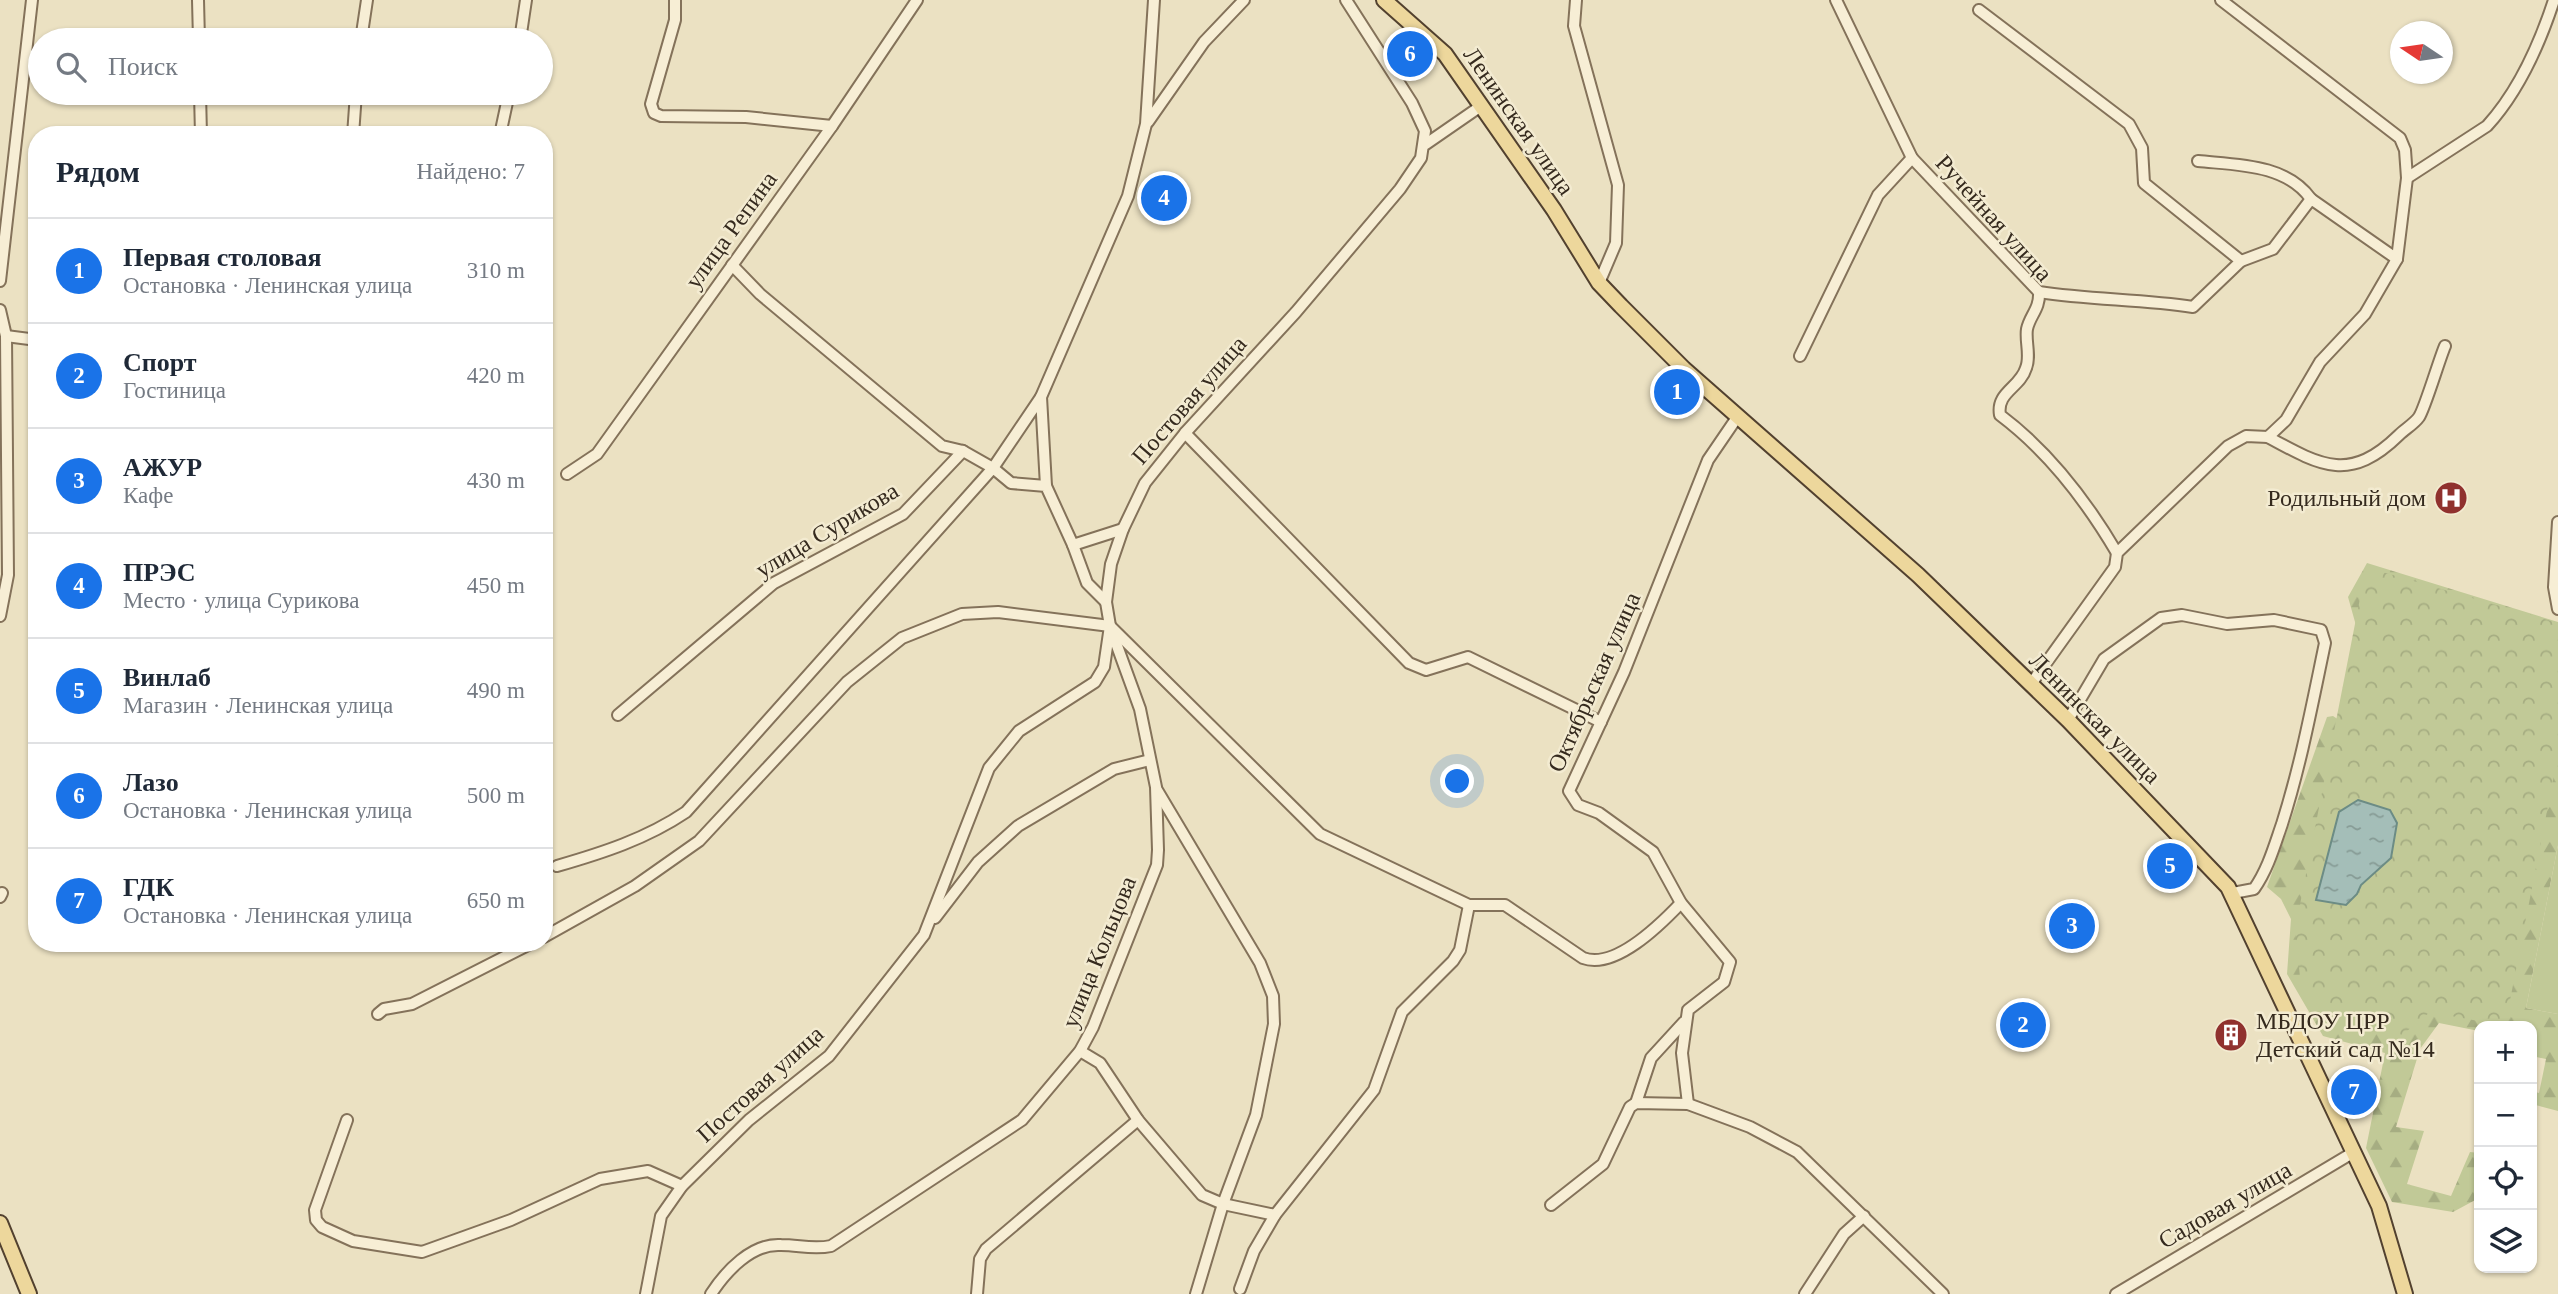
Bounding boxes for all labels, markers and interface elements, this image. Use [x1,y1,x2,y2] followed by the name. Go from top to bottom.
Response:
[2390,21,2453,84] north arrow
[28,28,553,105] search box
[1387,28,1433,80] pin: 6
[1458,42,1580,200] street label: Ленинская улица
[52,48,90,86] icon: search
[108,52,178,81] text: Поиск
[1931,150,2058,287] street label: Ручейная улица
[56,155,140,188] text: Рядом
[417,159,525,184] text: Найдено: 7
[680,166,782,294] street label: улица Репина
[1141,172,1187,224] pin: 4
[123,243,322,272] text: Первая столовая
[73,258,85,283] text: 1
[467,258,525,283] text: 310 m
[123,273,412,298] text: Остановка · Ленинская улица
[1126,331,1252,469] street label: Постовая улица
[123,348,197,377] text: Спорт
[73,363,85,388] text: 2
[467,363,525,388] text: 420 m
[1654,366,1700,418] pin: 1
[123,378,226,403] text: Гостиница
[123,453,202,482] text: АЖУР
[73,468,85,493] text: 3
[467,468,525,493] text: 430 m
[751,477,903,583] street label: улица Сурикова
[2432,479,2470,517] hospital icon: Родильный дом
[123,483,173,508] text: Кафе
[2267,485,2426,511] place label: Родильный дом
[123,558,196,587] text: ПРЭС
[73,573,85,598] text: 4
[467,573,525,598] text: 450 m
[123,588,359,613] text: Место · улица Сурикова
[1543,588,1645,776] street label: Октябрьская улица
[2024,647,2166,789] street label: Ленинская улица
[123,663,211,692] text: Винлаб
[73,678,85,703] text: 5
[467,678,525,703] text: 490 m
[123,693,393,718] text: Магазин · Ленинская улица
[1440,764,1474,798] your location
[123,768,179,797] text: Лазо
[73,783,85,808] text: 6
[467,783,525,808] text: 500 m
[123,798,412,823] text: Остановка · Ленинская улица
[2147,840,2193,892] pin: 5
[1057,872,1141,1032] street label: улица Кольцова
[123,873,174,902] text: ГДК
[73,888,85,913] text: 7
[467,888,525,913] text: 650 m
[2049,900,2095,952] pin: 3
[123,903,412,928] text: Остановка · Ленинская улица
[2000,999,2046,1051] pin: 2
[2256,1008,2435,1062] place label: МБДОУ ЦРР Детский сад №14
[2212,1016,2250,1054] building icon: МБДОУ ЦРР Детский сад №14
[692,1020,829,1147] street label: Постовая улица
[2474,1021,2537,1273] map controls
[2474,1021,2537,1084] button: +
[2331,1066,2377,1118] pin: 7
[2474,1084,2537,1147] button: −
[2474,1147,2537,1210] button: locate
[2154,1156,2296,1253] street label: Садовая улица
[2474,1210,2537,1273] button: layers

